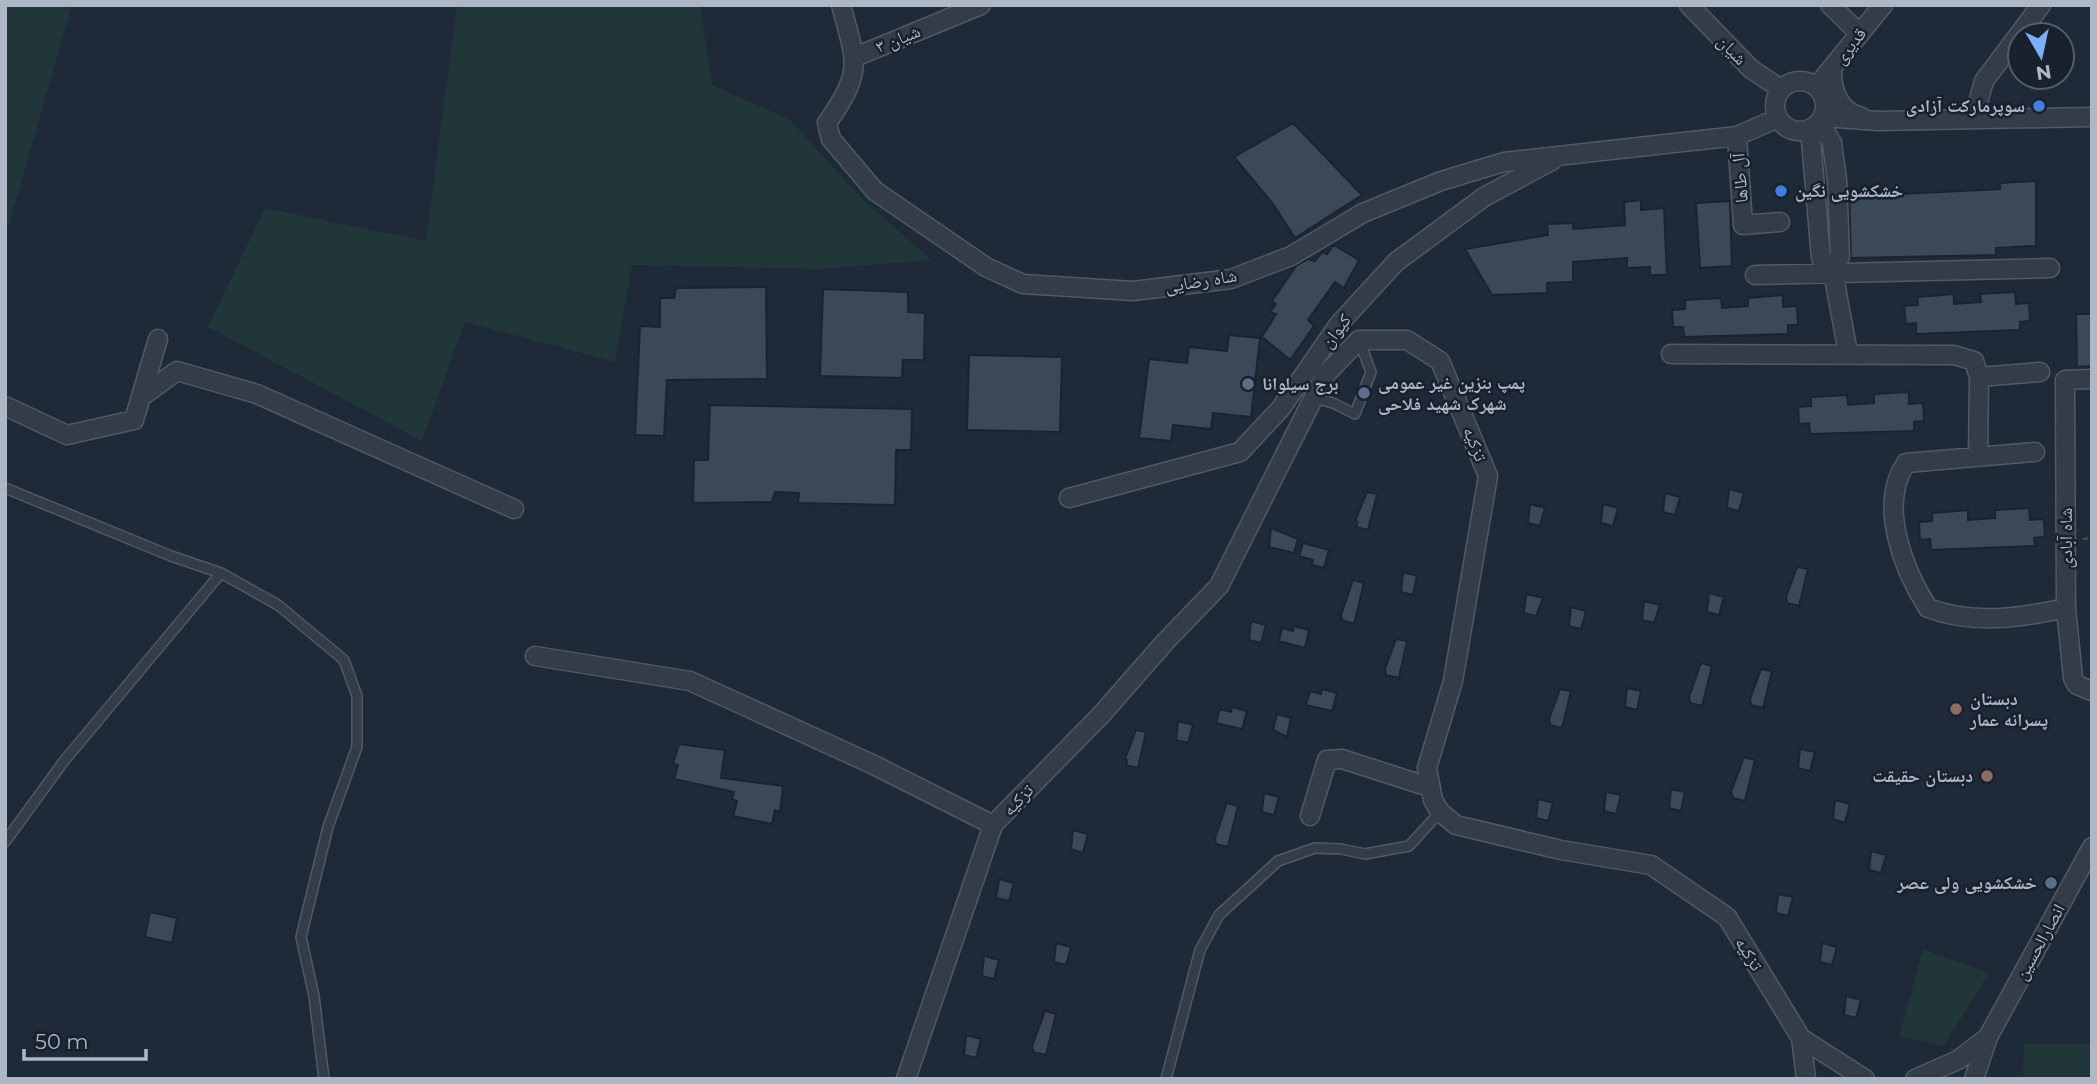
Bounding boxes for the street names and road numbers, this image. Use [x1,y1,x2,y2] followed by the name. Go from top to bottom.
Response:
[872,20,924,58] street label: شیان ۳
[1829,23,1871,69] street label: قدیری
[1712,30,1752,70] street label: شیان
[1727,152,1753,204] street label: آل طاها
[1163,264,1239,298] street label: شاه رضایی
[1316,309,1356,352] street label: کیوان
[1458,423,1492,465] street label: تزکیه
[2055,508,2077,568] street label: شاه آبادی
[998,780,1038,820] street label: تزکیه
[2010,900,2070,984] street label: انصارالحسین
[1730,933,1768,975] street label: تزکیه

